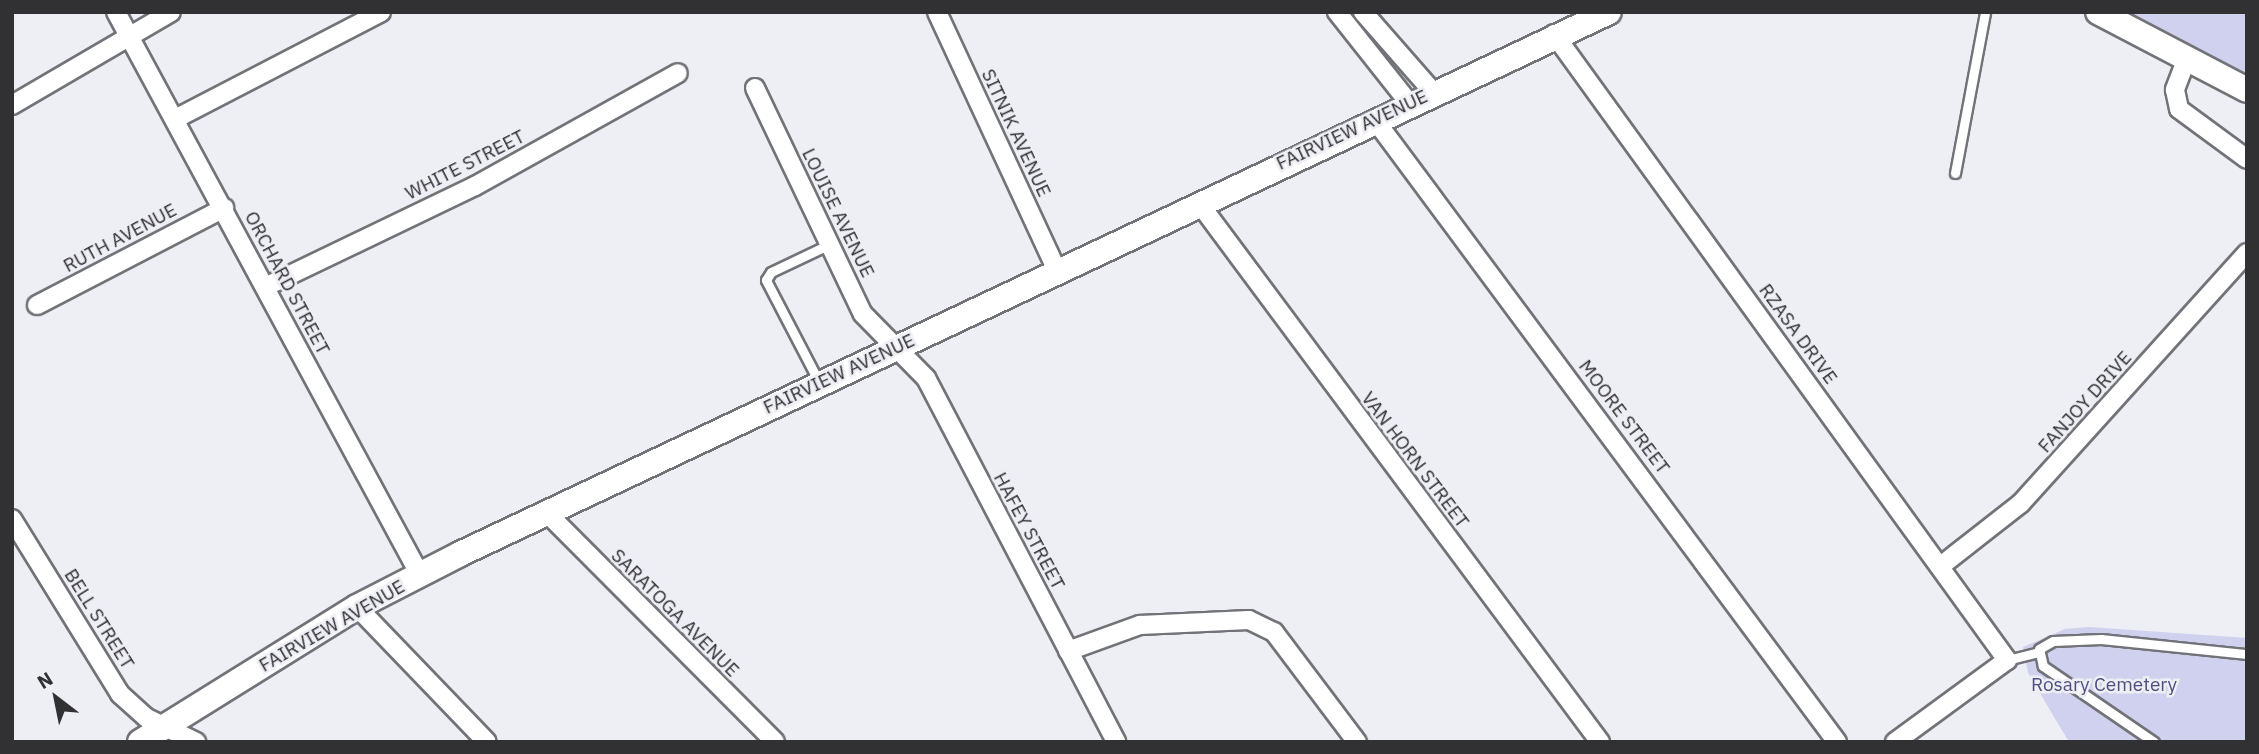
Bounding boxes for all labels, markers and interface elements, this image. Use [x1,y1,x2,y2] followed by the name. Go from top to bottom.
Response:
[976,65,1056,201] street label: SITNIK AVENUE
[1273,85,1431,175] street label: FAIRVIEW AVENUE
[401,125,529,205] street label: WHITE STREET
[797,145,879,281] street label: LOUISE AVENUE
[59,199,181,277] street label: RUTH AVENUE
[240,207,334,359] street label: ORCHARD STREET
[1754,279,1842,389] street label: RZASA DRIVE
[760,329,918,419] street label: FAIRVIEW AVENUE
[2033,346,2137,458] street label: FANJOY DRIVE
[1574,355,1674,479] street label: MOORE STREET
[1356,387,1474,533] street label: VAN HORN STREET
[989,468,1069,594] street label: HAFEY STREET
[606,544,744,682] street label: SARATOGA AVENUE
[59,565,139,673] street label: BELL STREET
[255,575,409,677] street label: FAIRVIEW AVENUE
[21,663,91,733] north arrow
[33,666,57,694] text: N
[2031,674,2177,696] park label: Rosary Cemetery

